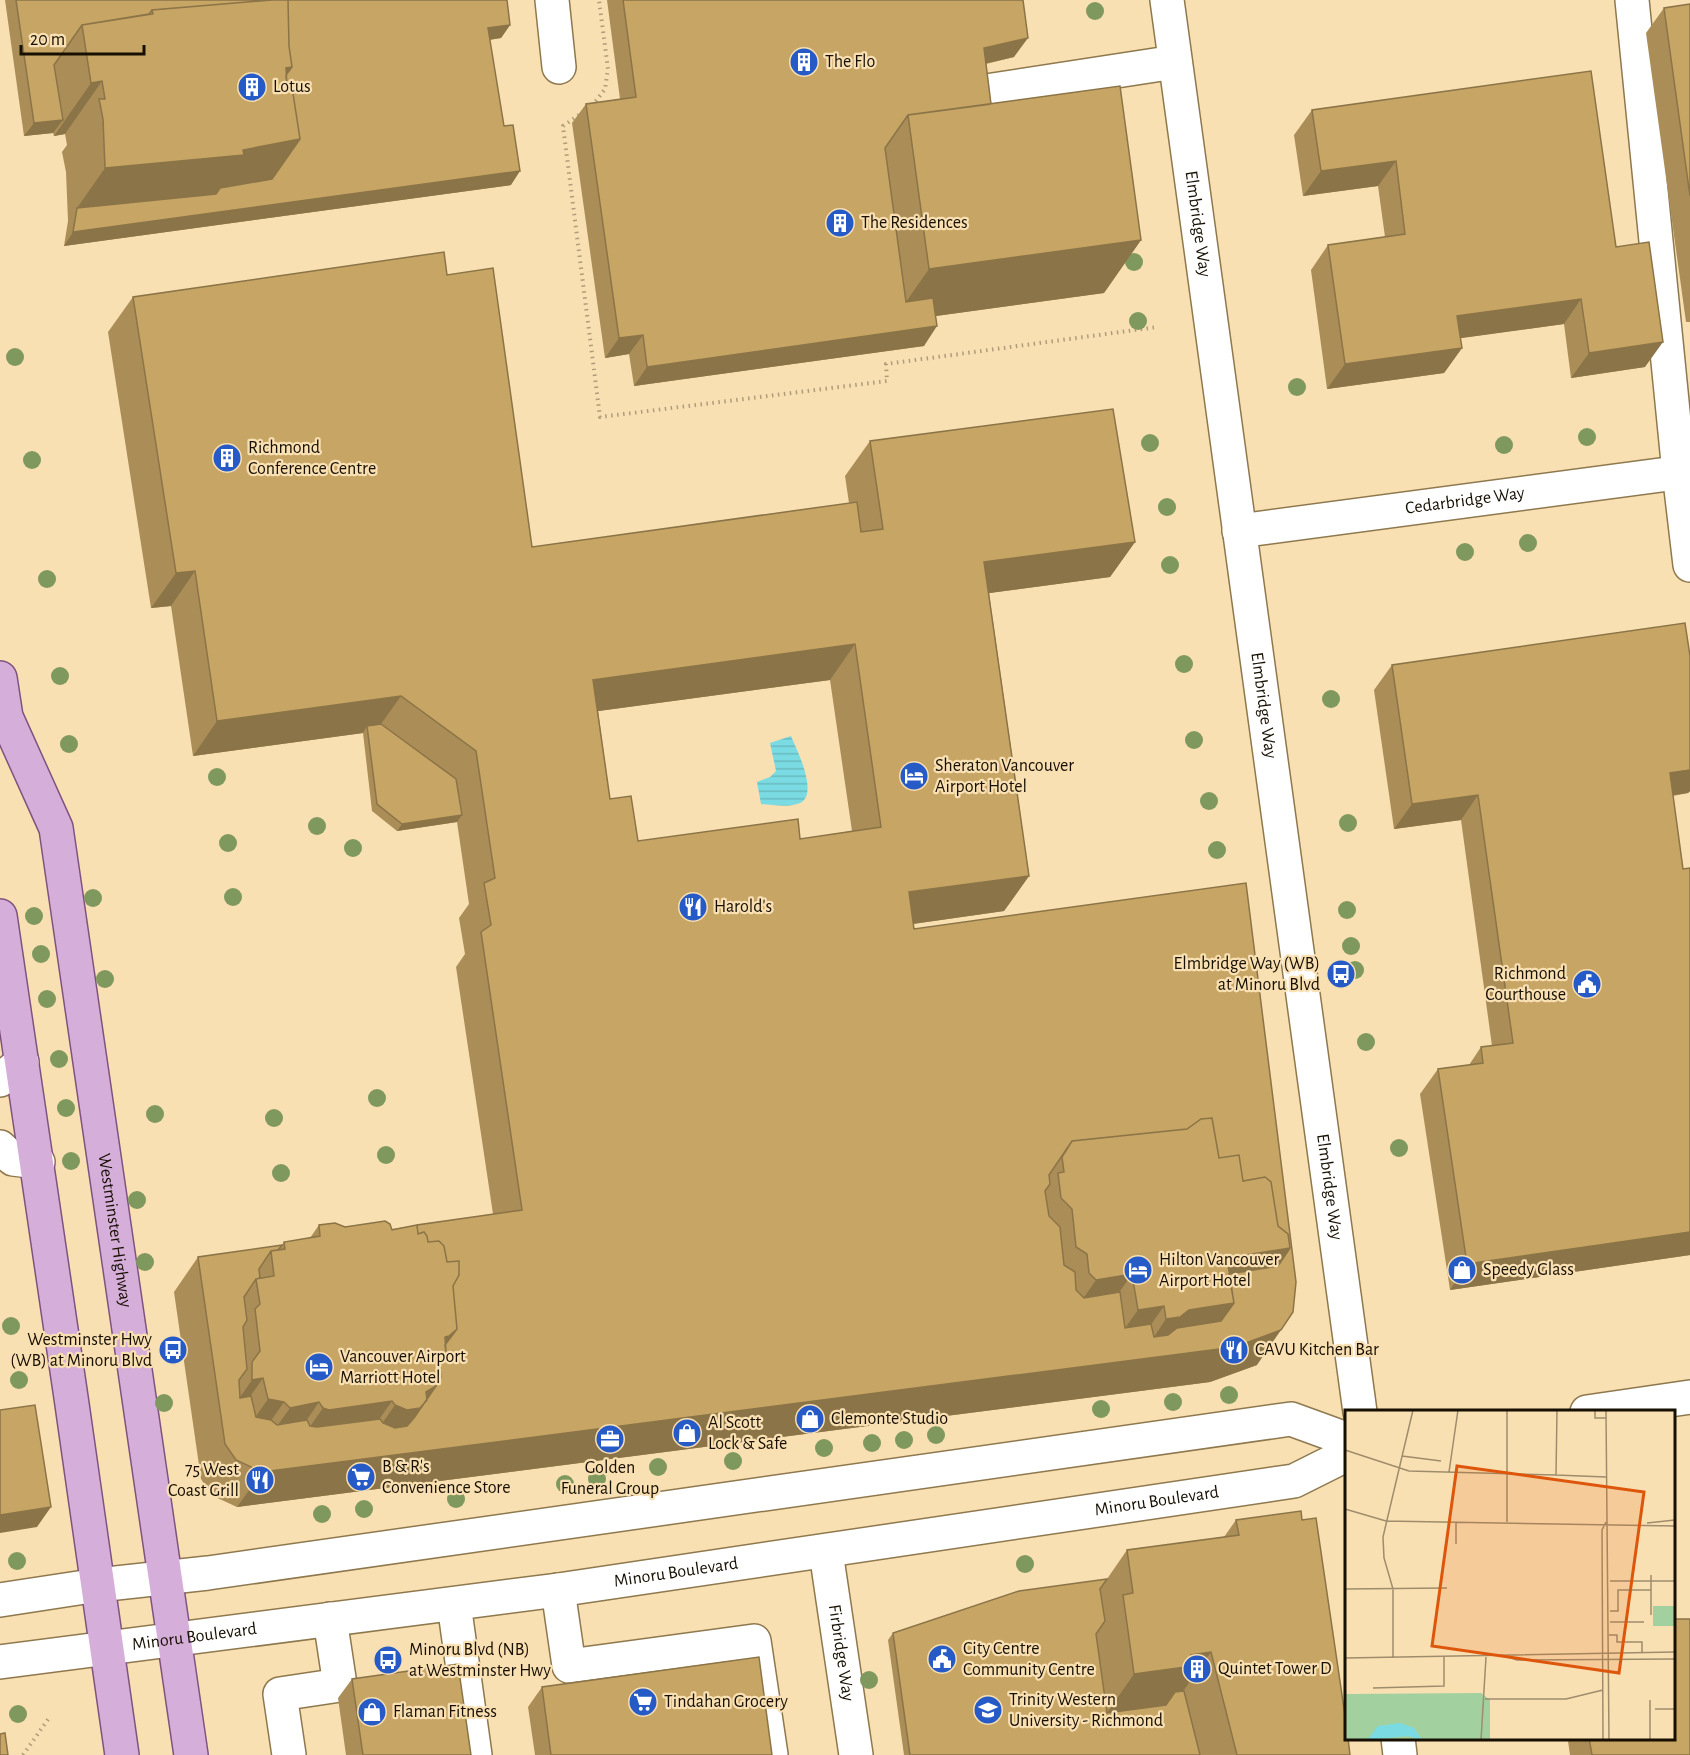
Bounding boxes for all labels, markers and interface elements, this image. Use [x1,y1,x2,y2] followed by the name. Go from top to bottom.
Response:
[21,18,144,56] scale bar
[30,31,65,49] text: 20 m
[788,46,820,78] building icon: The Flo
[825,53,876,71] place label: The Flo
[236,71,268,103] building icon: Lotus
[273,78,311,96] place label: Lotus
[1181,170,1214,278] street label: Elmbridge Way
[824,207,856,239] building icon: The Residences
[861,214,968,232] place label: The Residences
[248,439,376,478] place label: Richmond Conference Centre
[211,442,243,474] building icon: Richmond Conference Centre
[1404,484,1526,518] street label: Cedarbridge Way
[1247,651,1280,760] street label: Elmbridge Way
[935,757,1074,796] place label: Sheraton Vancouver Airport Hotel
[898,760,930,792] hotel icon: Sheraton Vancouver Airport Hotel
[677,891,709,923] restaurant icon: Harold's
[714,898,772,916] place label: Harold's
[1174,955,1320,994] place label: Elmbridge Way (WB) at Minoru Blvd
[1325,958,1357,990] bus stop icon: Elmbridge Way (WB) at Minoru Blvd
[1485,965,1566,1004] place label: Richmond Courthouse
[1571,968,1603,1000] public building icon: Richmond Courthouse
[1313,1133,1345,1242] street label: Elmbridge Way
[95,1152,135,1309] street label: Westminster Highway
[1159,1251,1279,1290] place label: Hilton Vancouver Airport Hotel
[1122,1254,1154,1286] hotel icon: Hilton Vancouver Airport Hotel
[1446,1254,1478,1286] shop icon: Speedy Glass
[1483,1261,1574,1279] place label: Speedy Glass
[10,1331,152,1370] place label: Westminster Hwy (WB) at Minoru Blvd
[157,1334,189,1366] bus stop icon: Westminster Hwy (WB) at Minoru Blvd
[1218,1334,1250,1366] restaurant icon: CAVU Kitchen Bar
[1255,1341,1379,1359] place label: CAVU Kitchen Bar
[340,1348,466,1387] place label: Vancouver Airport Marriott Hotel
[303,1351,335,1383] hotel icon: Vancouver Airport Marriott Hotel
[794,1403,826,1435] shop icon: Clemonte Studio
[831,1410,948,1428] place label: Clemonte Studio
[1345,1410,1675,1740] inset map
[708,1414,787,1453] place label: Al Scott Lock & Safe
[671,1417,703,1449] shop icon: Al Scott Lock & Safe
[594,1423,626,1455] office icon: Golden Funeral Group
[382,1458,510,1497] place label: B & R's Convenience Store
[561,1459,659,1498] place label: Golden Funeral Group
[168,1461,239,1500] place label: 75 West Coast Grill
[345,1461,377,1493] supermarket icon: B & R's Convenience Store
[244,1464,276,1496] restaurant icon: 75 West Coast Grill
[1093,1483,1220,1519] street label: Minoru Boulevard
[613,1554,739,1591] street label: Minoru Boulevard
[825,1603,857,1703] street label: Firbridge Way
[131,1620,258,1654] street label: Minoru Boulevard
[963,1640,1095,1679] place label: City Centre Community Centre
[409,1641,551,1680] place label: Minoru Blvd (NB) at Westminster Hwy
[926,1643,958,1675] public building icon: City Centre Community Centre
[372,1644,404,1676] bus stop icon: Minoru Blvd (NB) at Westminster Hwy
[1181,1653,1213,1685] building icon: Quintet Tower D
[1218,1660,1332,1678] place label: Quintet Tower D
[627,1686,659,1718] supermarket icon: Tindahan Grocery
[1009,1691,1163,1730] place label: Trinity Western University - Richmond
[664,1693,788,1711] place label: Tindahan Grocery
[972,1694,1004,1726] school or university icon: Trinity Western University - Richmond
[356,1696,388,1728] shop icon: Flaman Fitness
[393,1703,497,1721] place label: Flaman Fitness

